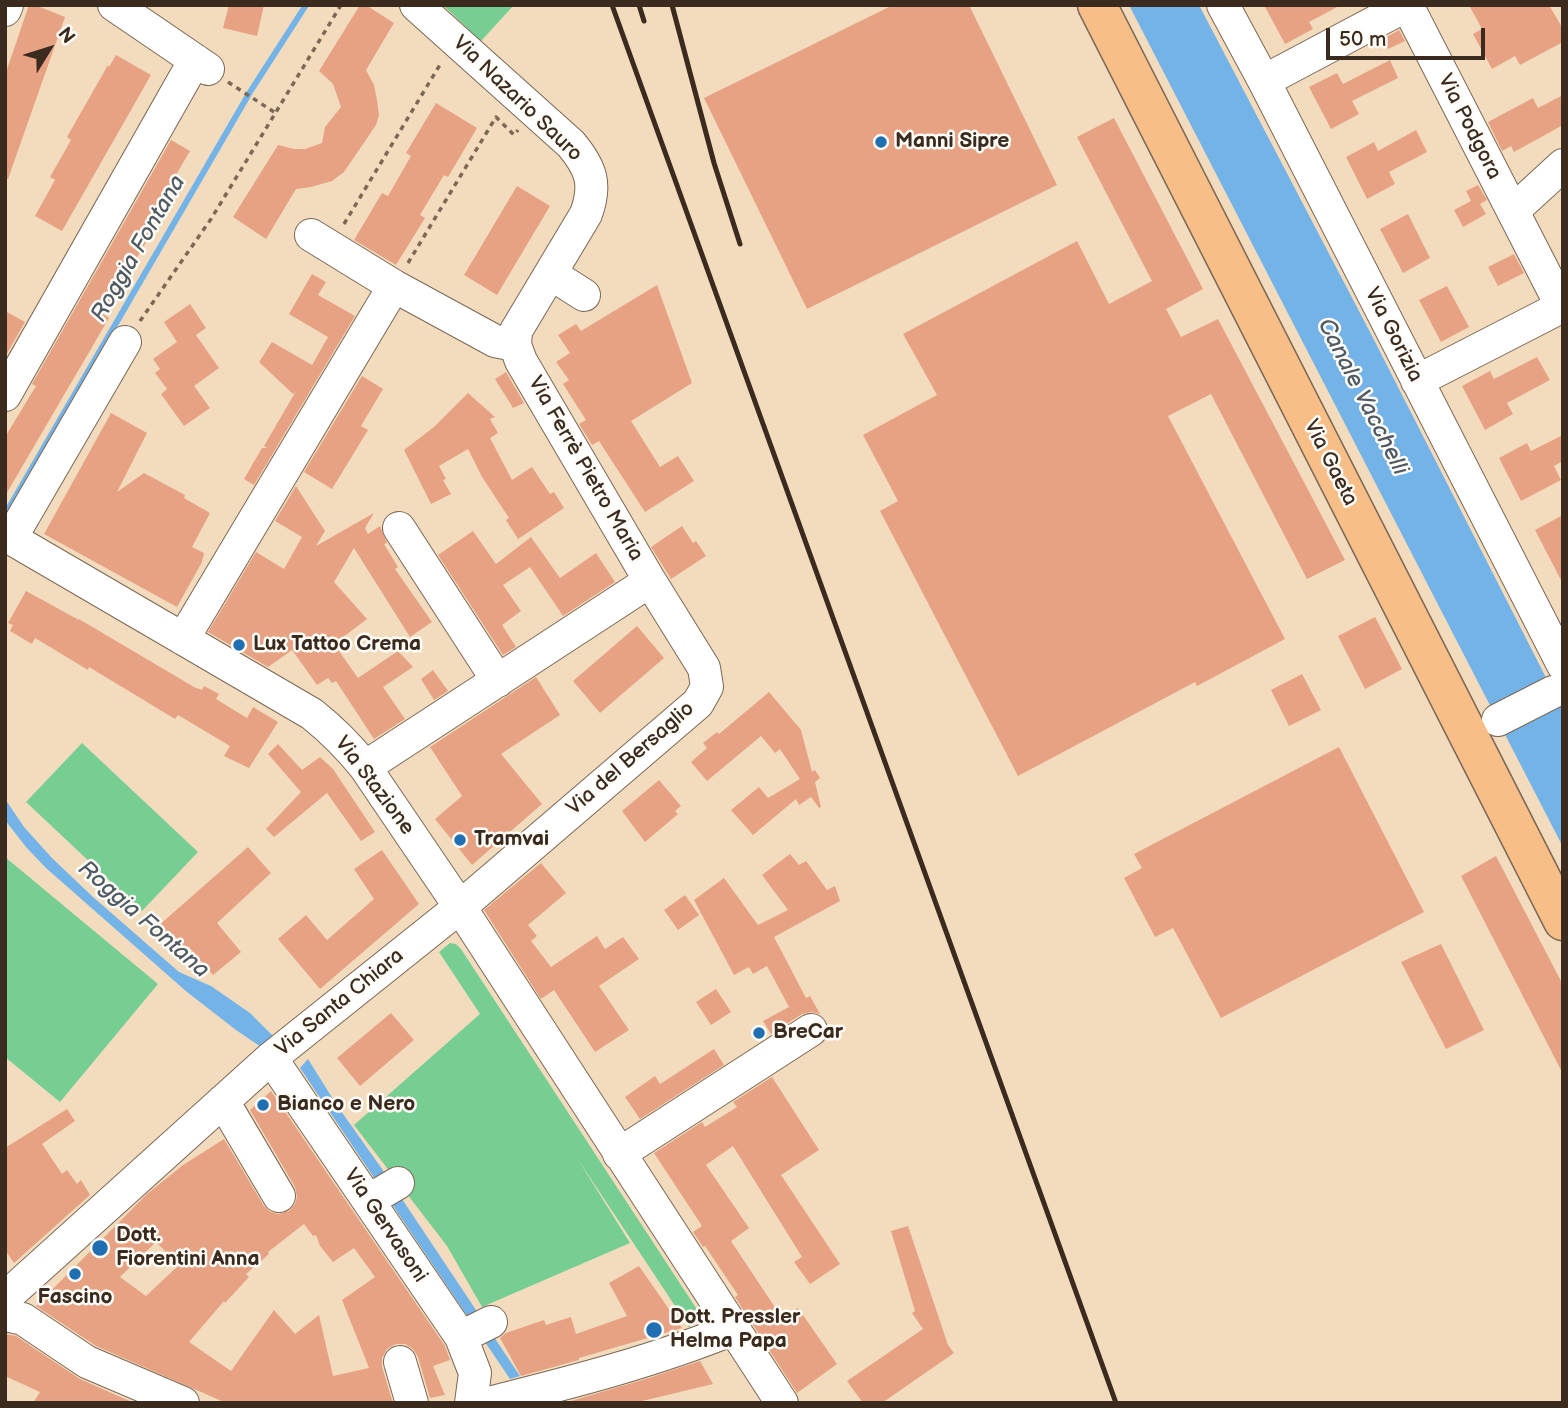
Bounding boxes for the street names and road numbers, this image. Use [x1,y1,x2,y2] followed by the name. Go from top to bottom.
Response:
[447,31,587,167] street label: Via Nazario Sauro
[1432,70,1506,184] street label: Via Podgora
[1359,284,1427,386] street label: Via Gorizia
[522,372,648,566] street label: Via Ferrè Pietro Maria
[1298,416,1362,510] street label: Via Gaeta
[562,697,700,821] street label: Via del Bersaglio
[329,732,419,840] street label: Via Stazione
[271,944,409,1062] street label: Via Santa Chiara
[338,1164,432,1288] street label: Via Gervasoni

